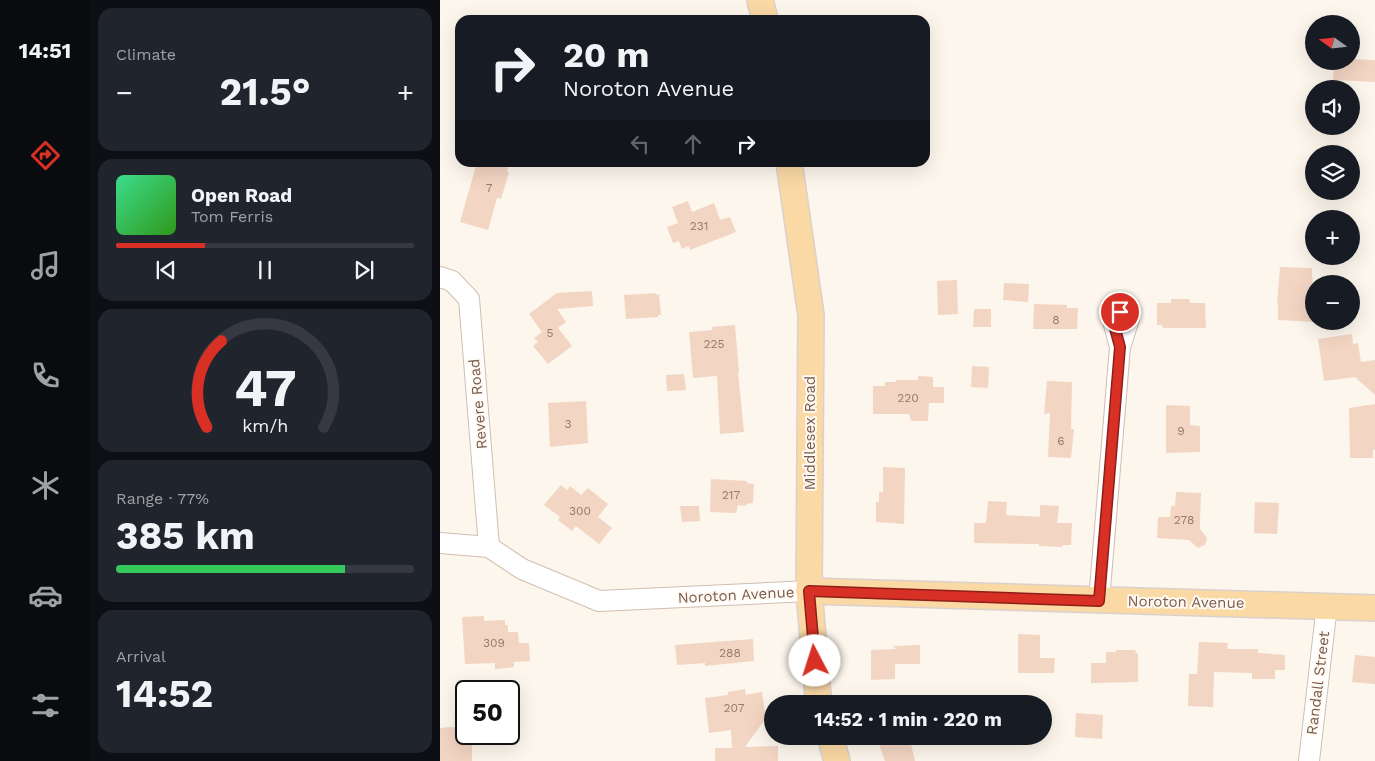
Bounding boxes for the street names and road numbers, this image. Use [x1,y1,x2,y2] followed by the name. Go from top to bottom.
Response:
[465,358,491,450] street label: Revere Road
[801,376,819,490] street label: Middlesex Road
[677,583,795,607] street label: Noroton Avenue
[1127,592,1245,612] street label: Noroton Avenue
[1303,629,1333,736] street label: Randall Street

